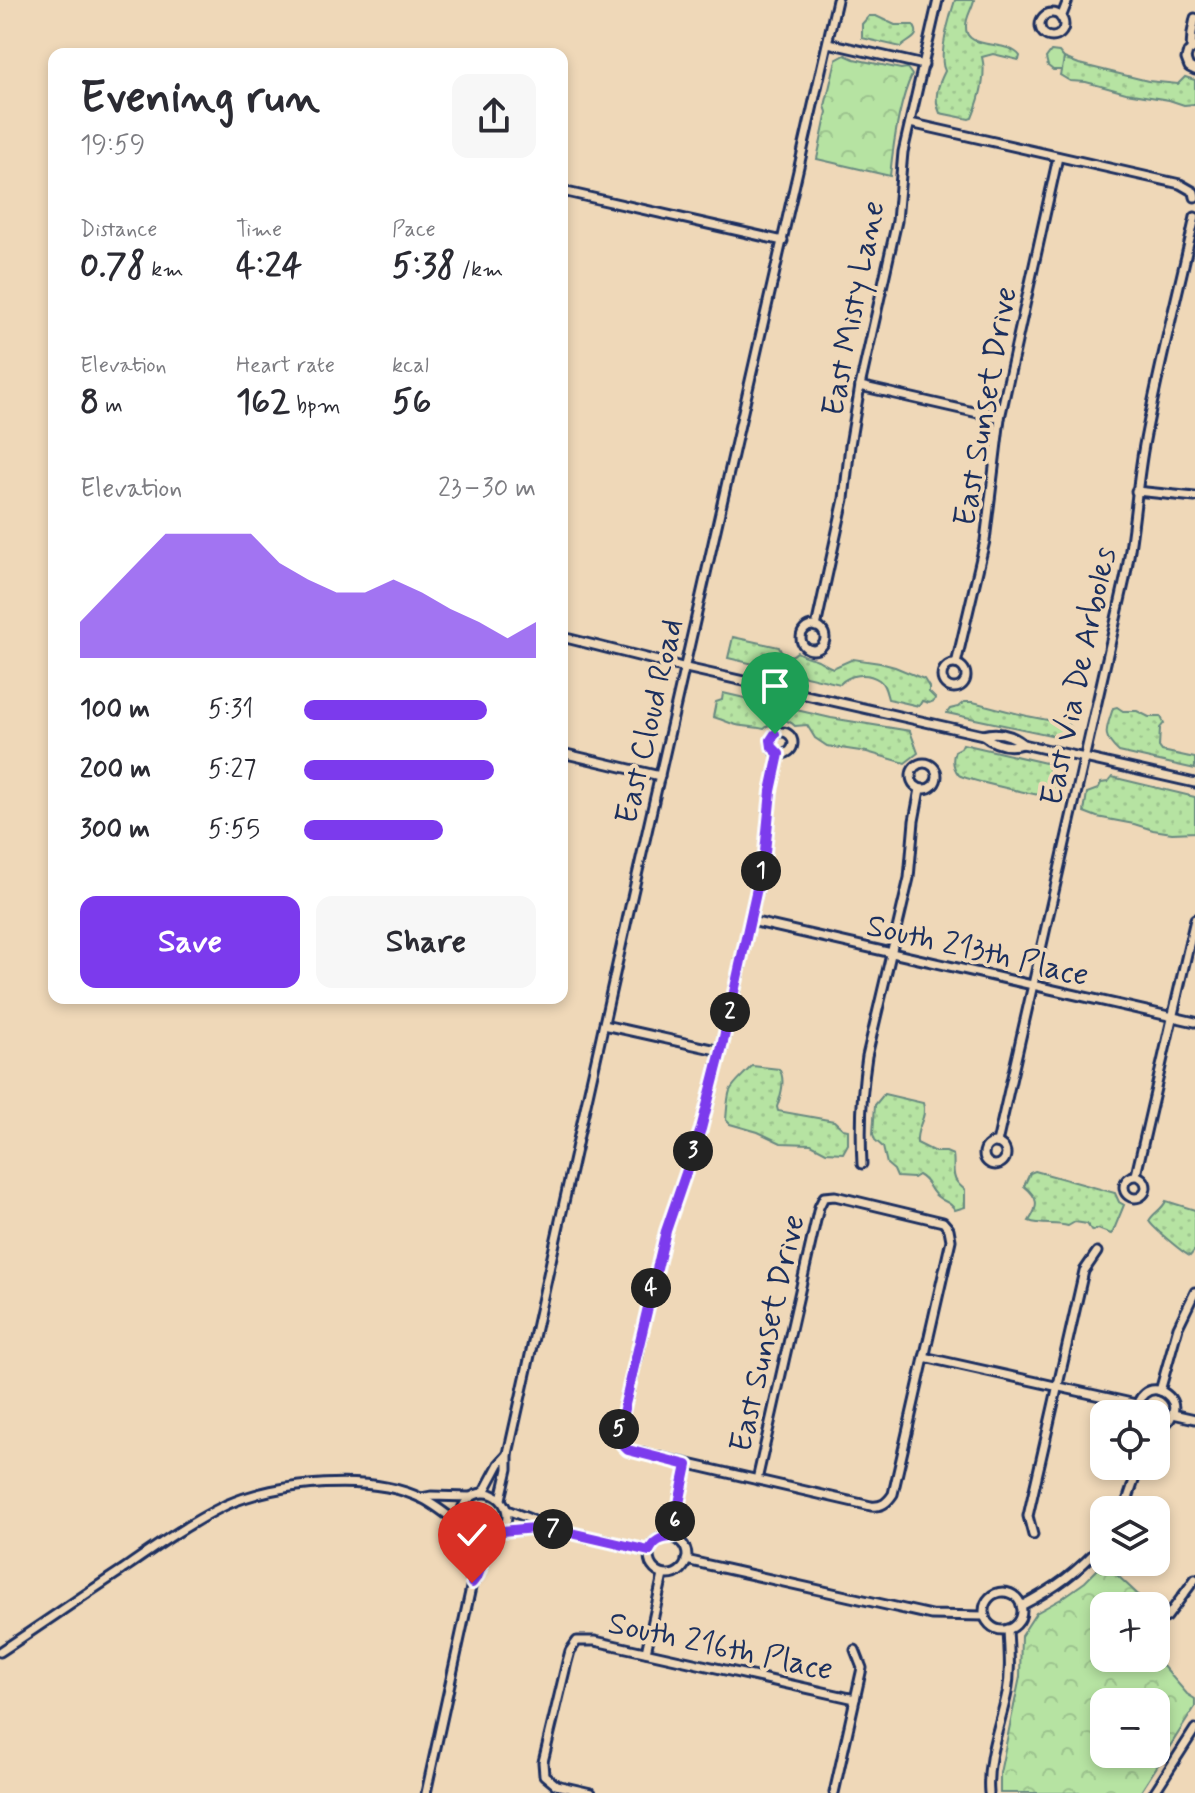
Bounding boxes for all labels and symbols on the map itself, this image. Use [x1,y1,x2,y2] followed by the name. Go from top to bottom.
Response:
[812,197,895,420] street label: East Misty Lane
[944,283,1028,529] street label: East Sunset Drive
[1031,543,1127,810] street label: East Via De Arboles
[606,615,694,828] street label: East Cloud Road
[741,652,809,734] pin
[741,851,781,891] pin: 1
[862,905,1093,997] street label: South 213th Place
[710,992,750,1032] pin: 2
[673,1131,713,1171] pin: 3
[720,1211,816,1456] street label: East Sunset Drive
[631,1268,671,1308] pin: 4
[599,1409,639,1449] pin: 5
[438,1501,506,1583] pin
[655,1501,695,1541] pin: 6
[533,1509,573,1549] pin: 7
[604,1603,837,1691] street label: South 216th Place

